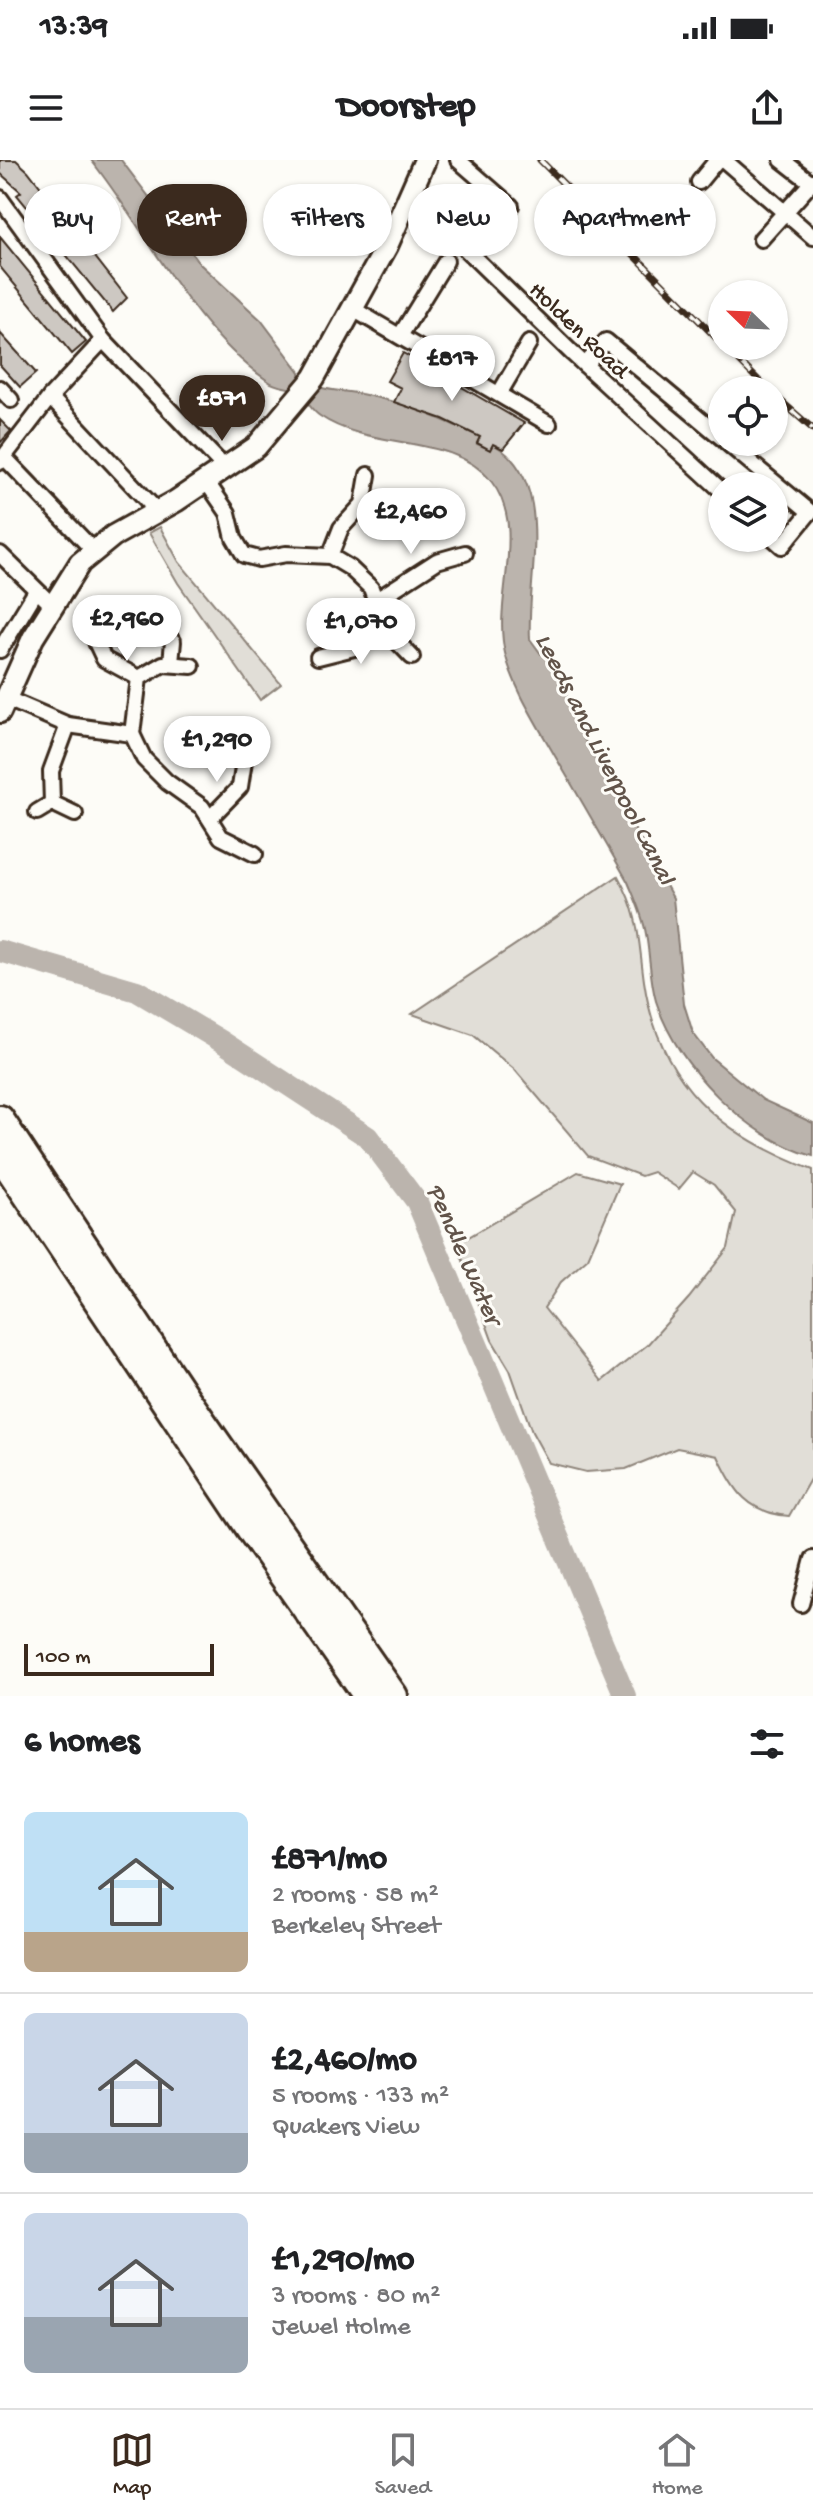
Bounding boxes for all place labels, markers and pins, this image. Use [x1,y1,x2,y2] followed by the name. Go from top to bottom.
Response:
[405,335,499,403] pin: £817
[175,375,269,443] pin: £871
[346,488,476,556] pin: £2,460
[62,595,192,663] pin: £2,960
[296,598,426,666] pin: £1,070
[152,716,282,784] pin: £1,290

